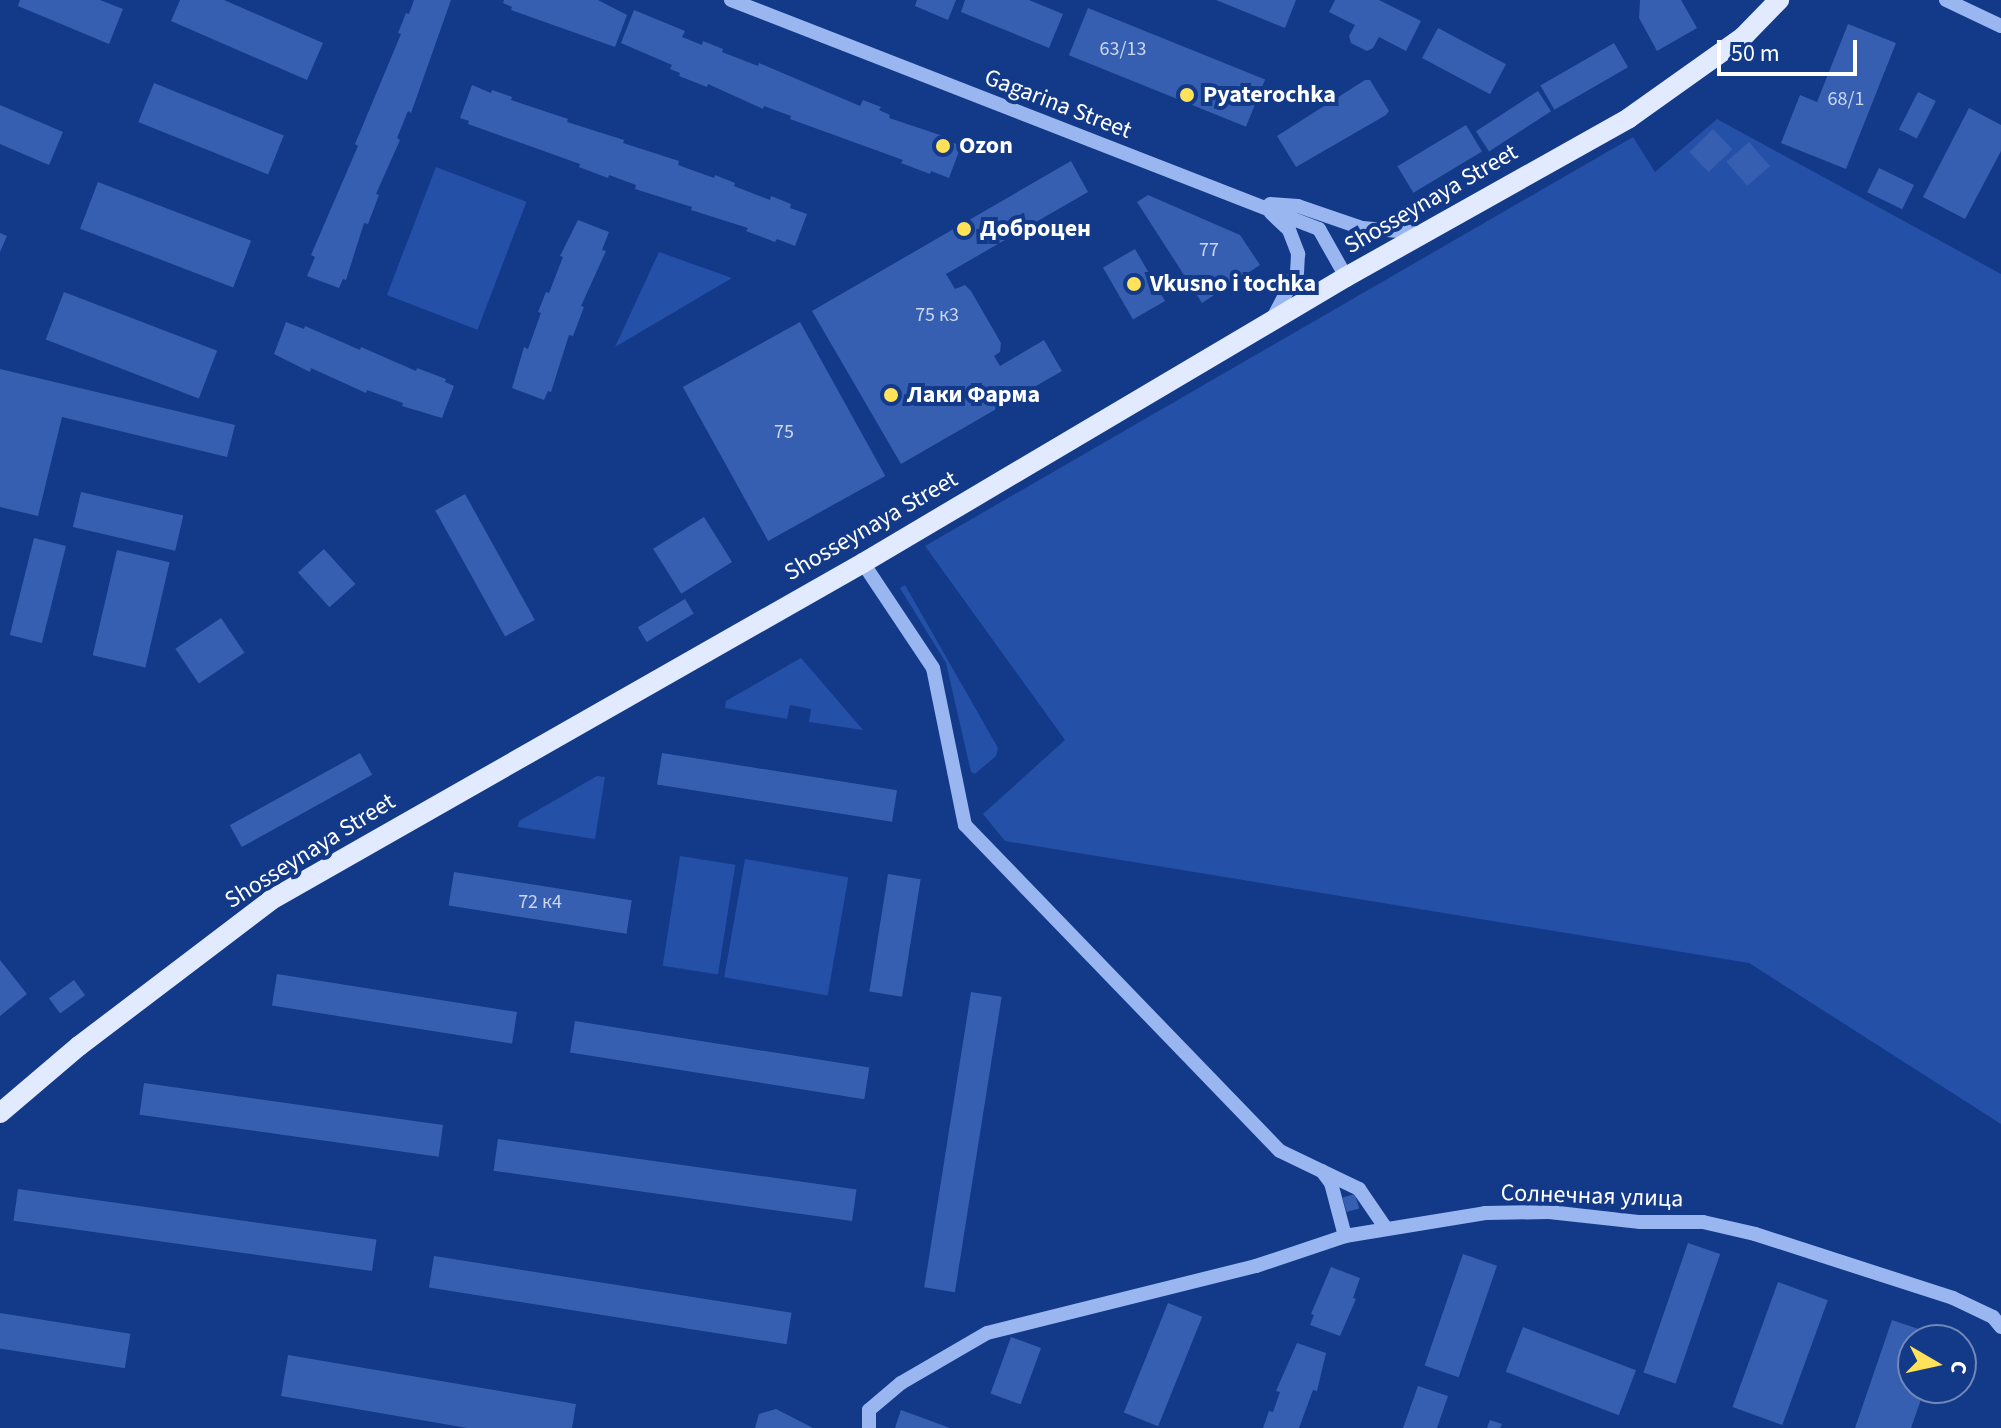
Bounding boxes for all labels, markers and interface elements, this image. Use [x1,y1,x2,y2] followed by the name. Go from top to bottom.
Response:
[1721,24,1861,74] scale bar
[1731,36,1780,71] text: 50 m
[1100,37,1146,61] house number: 63/13
[980,63,1136,145] street label: Gagarina Street
[1203,81,1336,109] place label: Pyaterochka
[1178,86,1196,104] marker: Pyaterochka
[1828,87,1864,111] house number: 68/1
[959,132,1013,160] place label: Ozon
[934,137,952,155] marker: Ozon
[1339,138,1523,260] street label: Shosseynaya Street
[980,215,1091,243] place label: Доброцен
[955,220,973,238] marker: Доброцен
[1199,238,1219,262] house number: 77
[1150,270,1316,298] place label: Vkusno i tochka
[1125,275,1143,293] marker: Vkusno i tochka
[915,303,959,327] house number: 75 к3
[907,381,1040,409] place label: Лаки Фарма
[882,386,900,404] marker: Лаки Фарма
[774,420,794,444] house number: 75
[779,465,963,587] street label: Shosseynaya Street
[220,787,400,915] street label: Shosseynaya Street
[518,890,562,914] house number: 72 к4
[1500,1178,1684,1214] street label: Солнечная улица
[1897,1324,1977,1404] north arrow
[1942,1359,1976,1376] text: С

